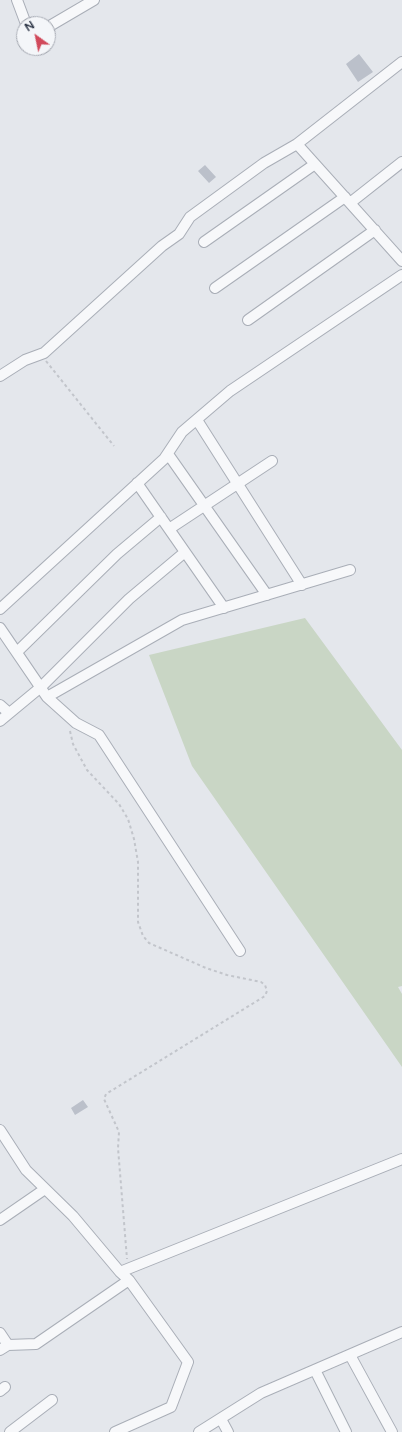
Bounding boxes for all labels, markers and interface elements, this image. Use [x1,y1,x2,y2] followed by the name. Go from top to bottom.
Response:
[16,16,56,56] north arrow
[22,18,37,34] text: N

